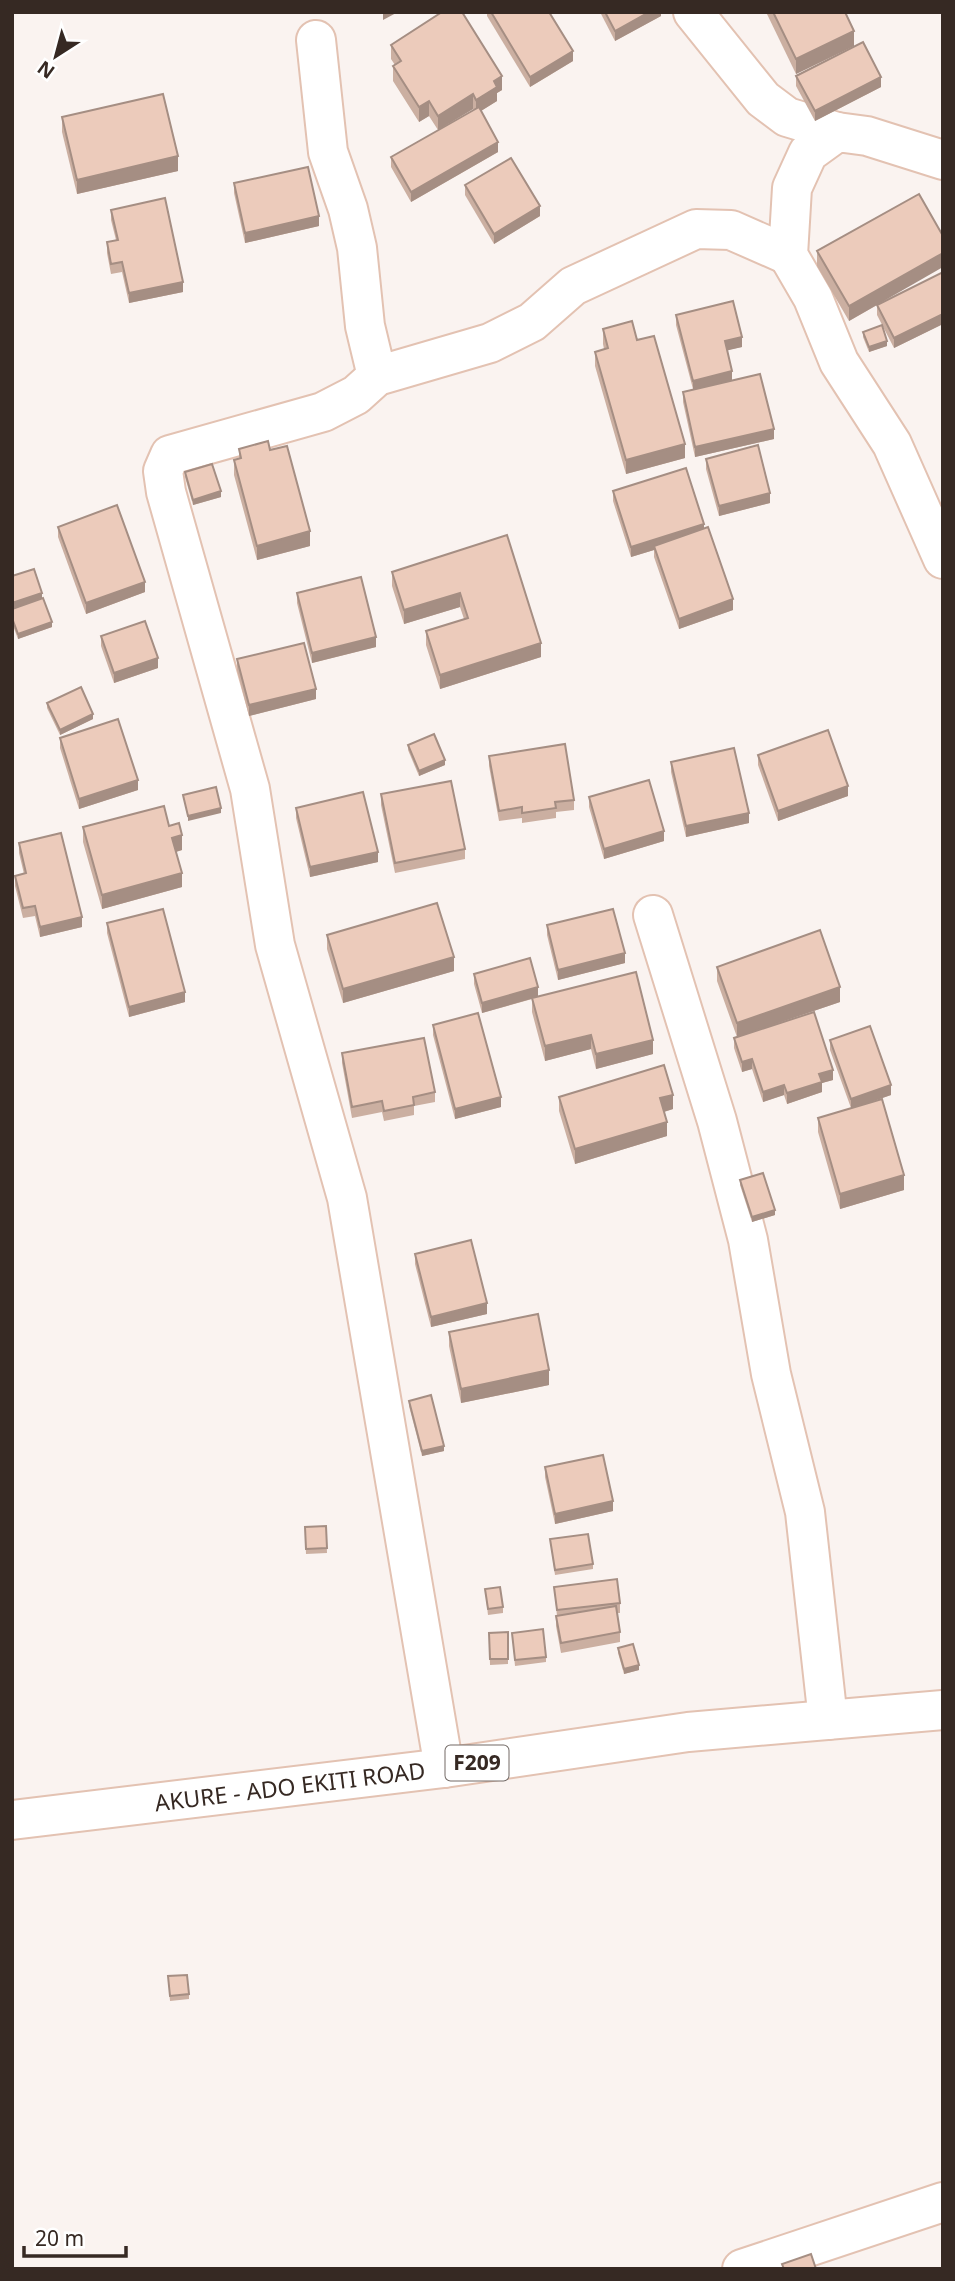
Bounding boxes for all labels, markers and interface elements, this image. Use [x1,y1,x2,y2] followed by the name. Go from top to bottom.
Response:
[21,21,91,91] north arrow
[32,55,60,85] text: N
[446,1746,508,1780] road number: F209
[153,1754,427,1818] street label: AKURE - ADO EKITI ROAD
[24,2214,126,2258] scale bar
[35,2224,84,2252] text: 20 m

